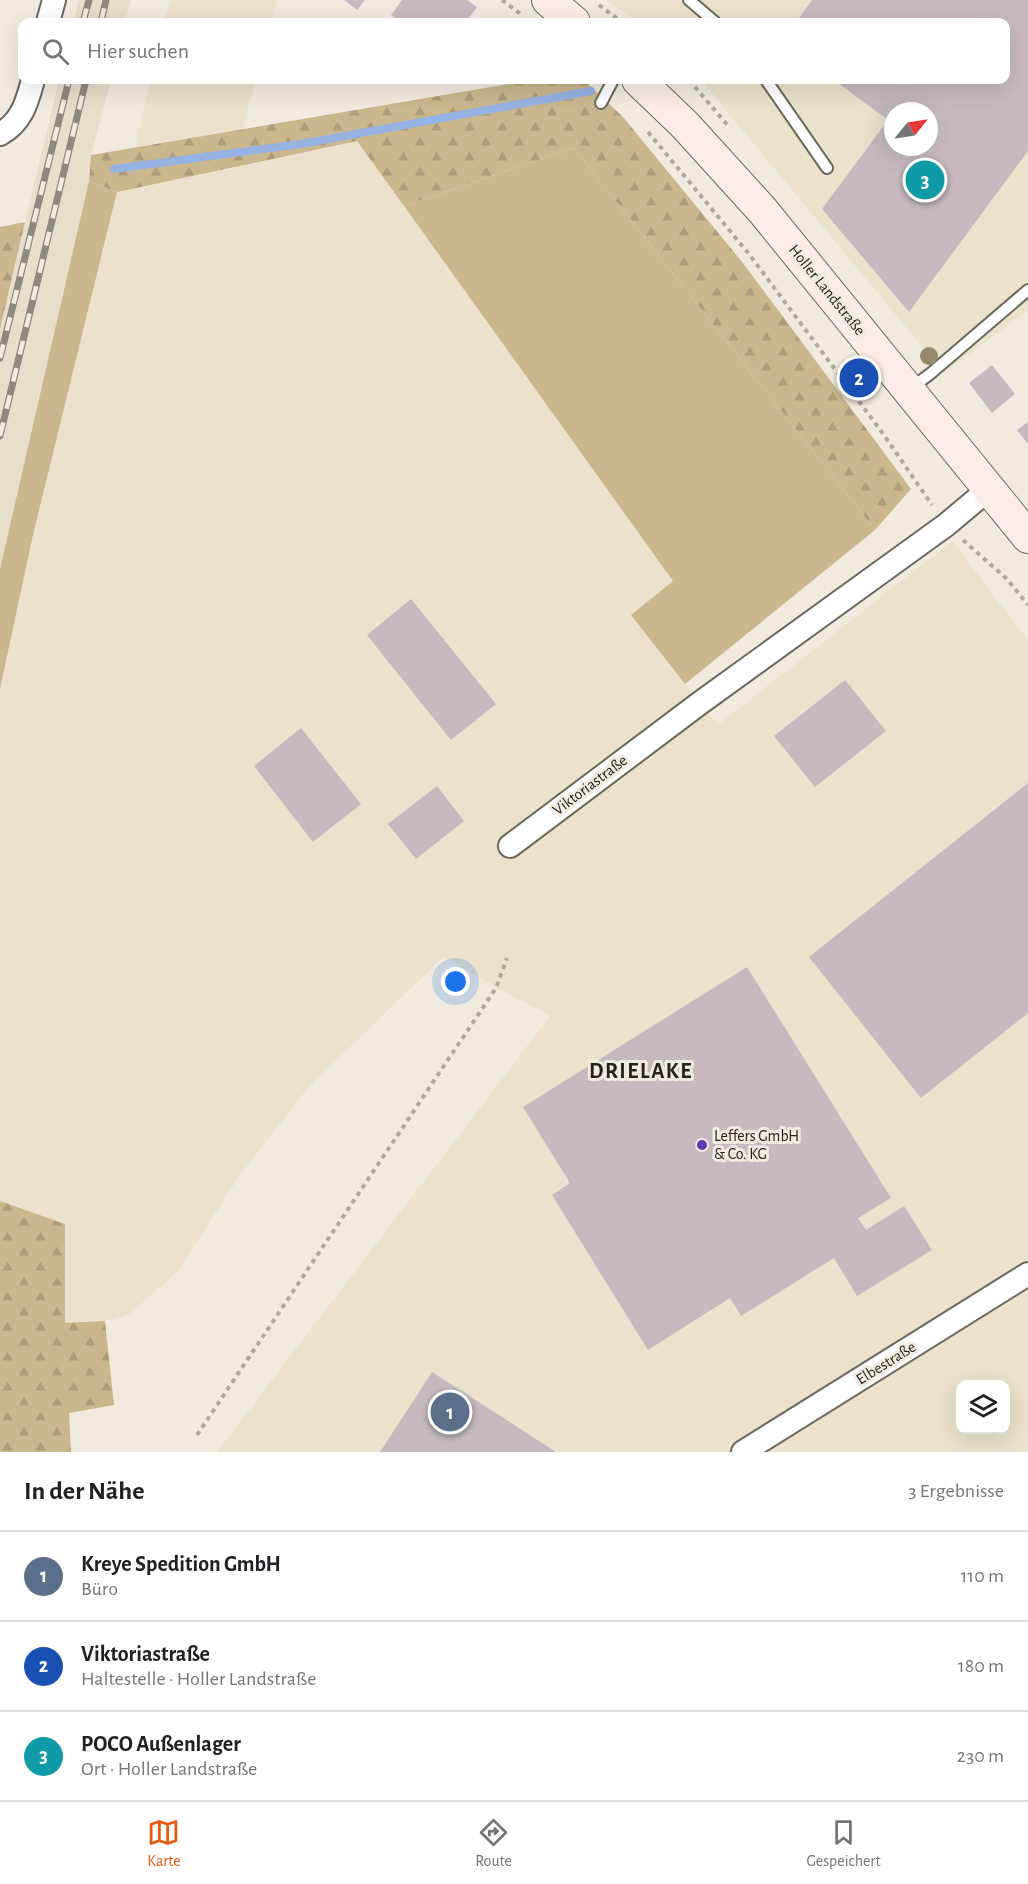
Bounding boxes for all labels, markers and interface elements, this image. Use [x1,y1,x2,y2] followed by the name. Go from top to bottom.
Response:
[18,18,1010,84] search box
[39,35,72,68] icon: search
[87,40,189,62] text: Hier suchen
[884,102,938,156] north arrow
[906,158,944,202] pin: 3
[786,242,868,338] street label: Holler Landstraße
[840,356,878,400] pin: 2
[550,752,630,818] street label: Viktoriastraße
[441,967,470,996] your location
[589,1060,693,1082] district label: DRIELAKE
[714,1128,799,1162] place label: Leffers GmbH & Co. KG
[695,1138,709,1152] marker: Leffers GmbH & Co. KG
[853,1338,919,1388] street label: Elbestraße
[956,1380,1010,1434] map controls
[956,1380,1010,1434] button: layers
[430,1390,470,1434] pin: 1
[24,1478,144,1504] text: In der Nähe
[908,1481,1004,1501] text: 3 Ergebnisse
[81,1553,281,1575] text: Kreye Spedition GmbH
[40,1566,47,1586] text: 1
[960,1566,1004,1586] text: 110 m
[81,1579,118,1599] text: Büro
[81,1643,210,1665] text: Viktoriastraße
[39,1656,48,1676] text: 2
[958,1656,1004,1676] text: 180 m
[81,1669,316,1689] text: Haltestelle · Holler Landstraße
[81,1733,241,1755] text: POCO Außenlager
[39,1746,48,1766] text: 3
[957,1746,1004,1766] text: 230 m
[81,1759,257,1779] text: Ort · Holler Landstraße
[147,1816,181,1871] tab: Karte
[475,1816,512,1871] tab: Route
[807,1816,881,1871] tab: Gespeichert

